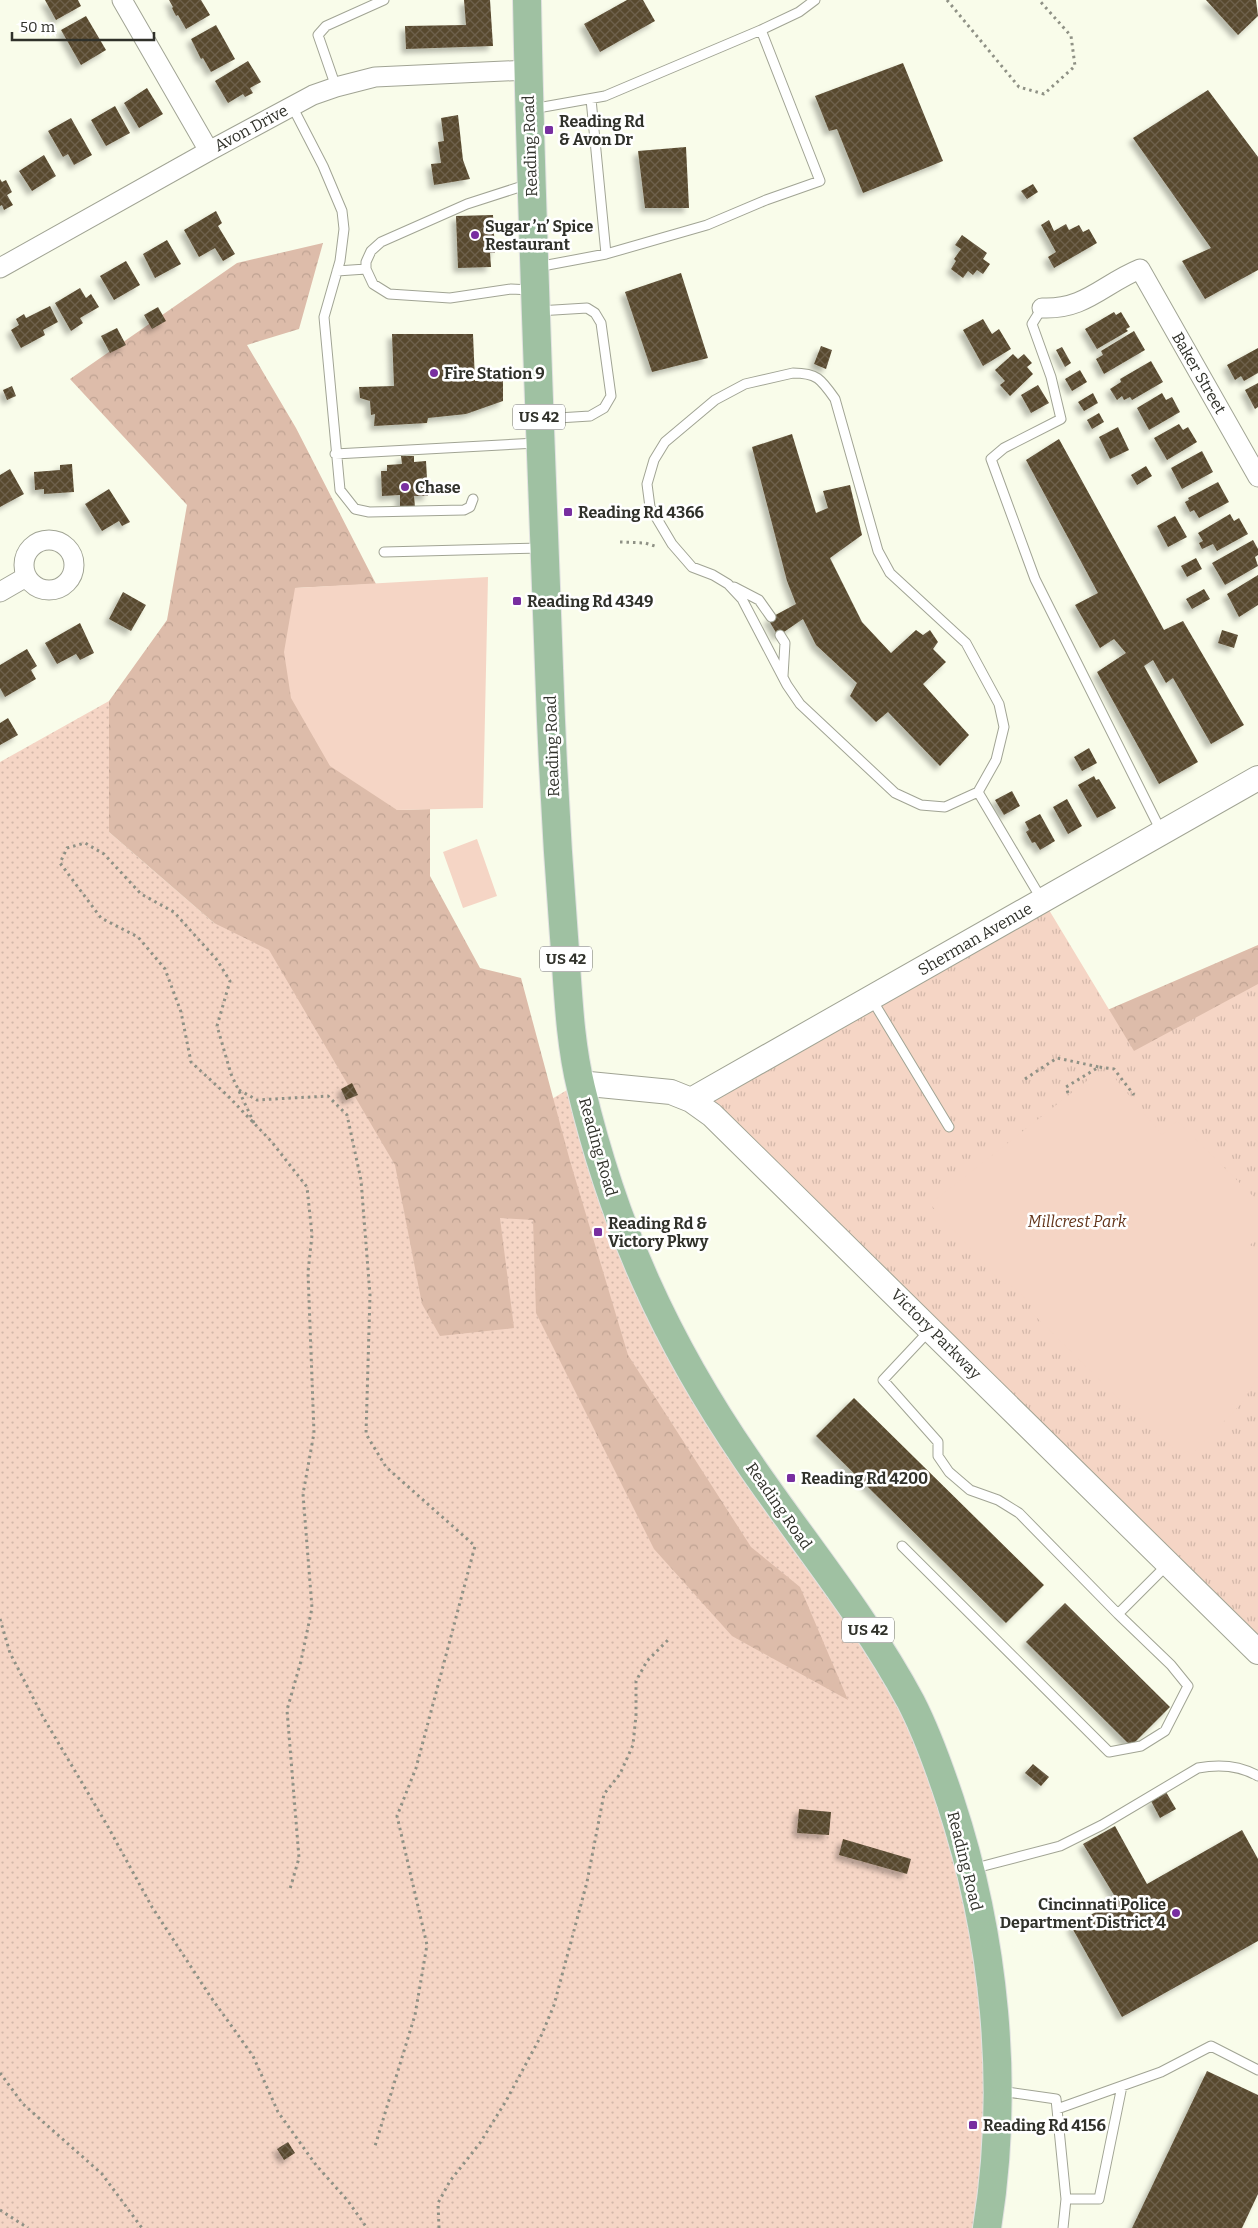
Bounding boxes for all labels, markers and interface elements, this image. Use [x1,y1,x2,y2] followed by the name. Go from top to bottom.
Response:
[12,10,155,42] scale bar
[20,18,56,36] text: 50 m
[519,94,541,197] street label: Reading Road
[211,101,291,155] street label: Avon Drive
[559,112,645,149] place label: Reading Rd & Avon Dr
[543,124,555,136] marker: Reading Rd & Avon Dr
[485,217,593,254] place label: Sugar ’n’ Spice Restaurant
[469,229,481,241] marker: Sugar ’n’ Spice Restaurant
[1168,329,1230,418] street label: Baker Street
[444,364,545,383] place label: Fire Station 9
[428,367,440,379] marker: Fire Station 9
[513,404,565,430] road number: US 42
[415,478,461,497] place label: Chase
[399,481,411,493] marker: Chase
[578,503,705,522] place label: Reading Rd 4366
[562,506,574,518] marker: Reading Rd 4366
[527,592,653,611] place label: Reading Rd 4349
[511,595,523,607] marker: Reading Rd 4349
[541,694,563,797] street label: Reading Road
[914,899,1036,979] street label: Sherman Avenue
[540,946,592,972] road number: US 42
[575,1095,621,1199] street label: Reading Road
[1028,1212,1127,1231] park label: Millcrest Park
[608,1214,708,1251] place label: Reading Rd & Victory Pkwy
[592,1226,604,1238] marker: Reading Rd & Victory Pkwy
[887,1285,985,1383] street label: Victory Parkway
[742,1459,816,1554] street label: Reading Road
[801,1469,928,1488] place label: Reading Rd 4200
[785,1472,797,1484] marker: Reading Rd 4200
[842,1618,894,1642] road number: US 42
[943,1809,987,1913] street label: Reading Road
[1000,1895,1166,1932] place label: Cincinnati Police Department District 4
[1170,1907,1182,1919] marker: Cincinnati Police Department District 4
[983,2116,1107,2135] place label: Reading Rd 4156
[967,2119,979,2131] marker: Reading Rd 4156

